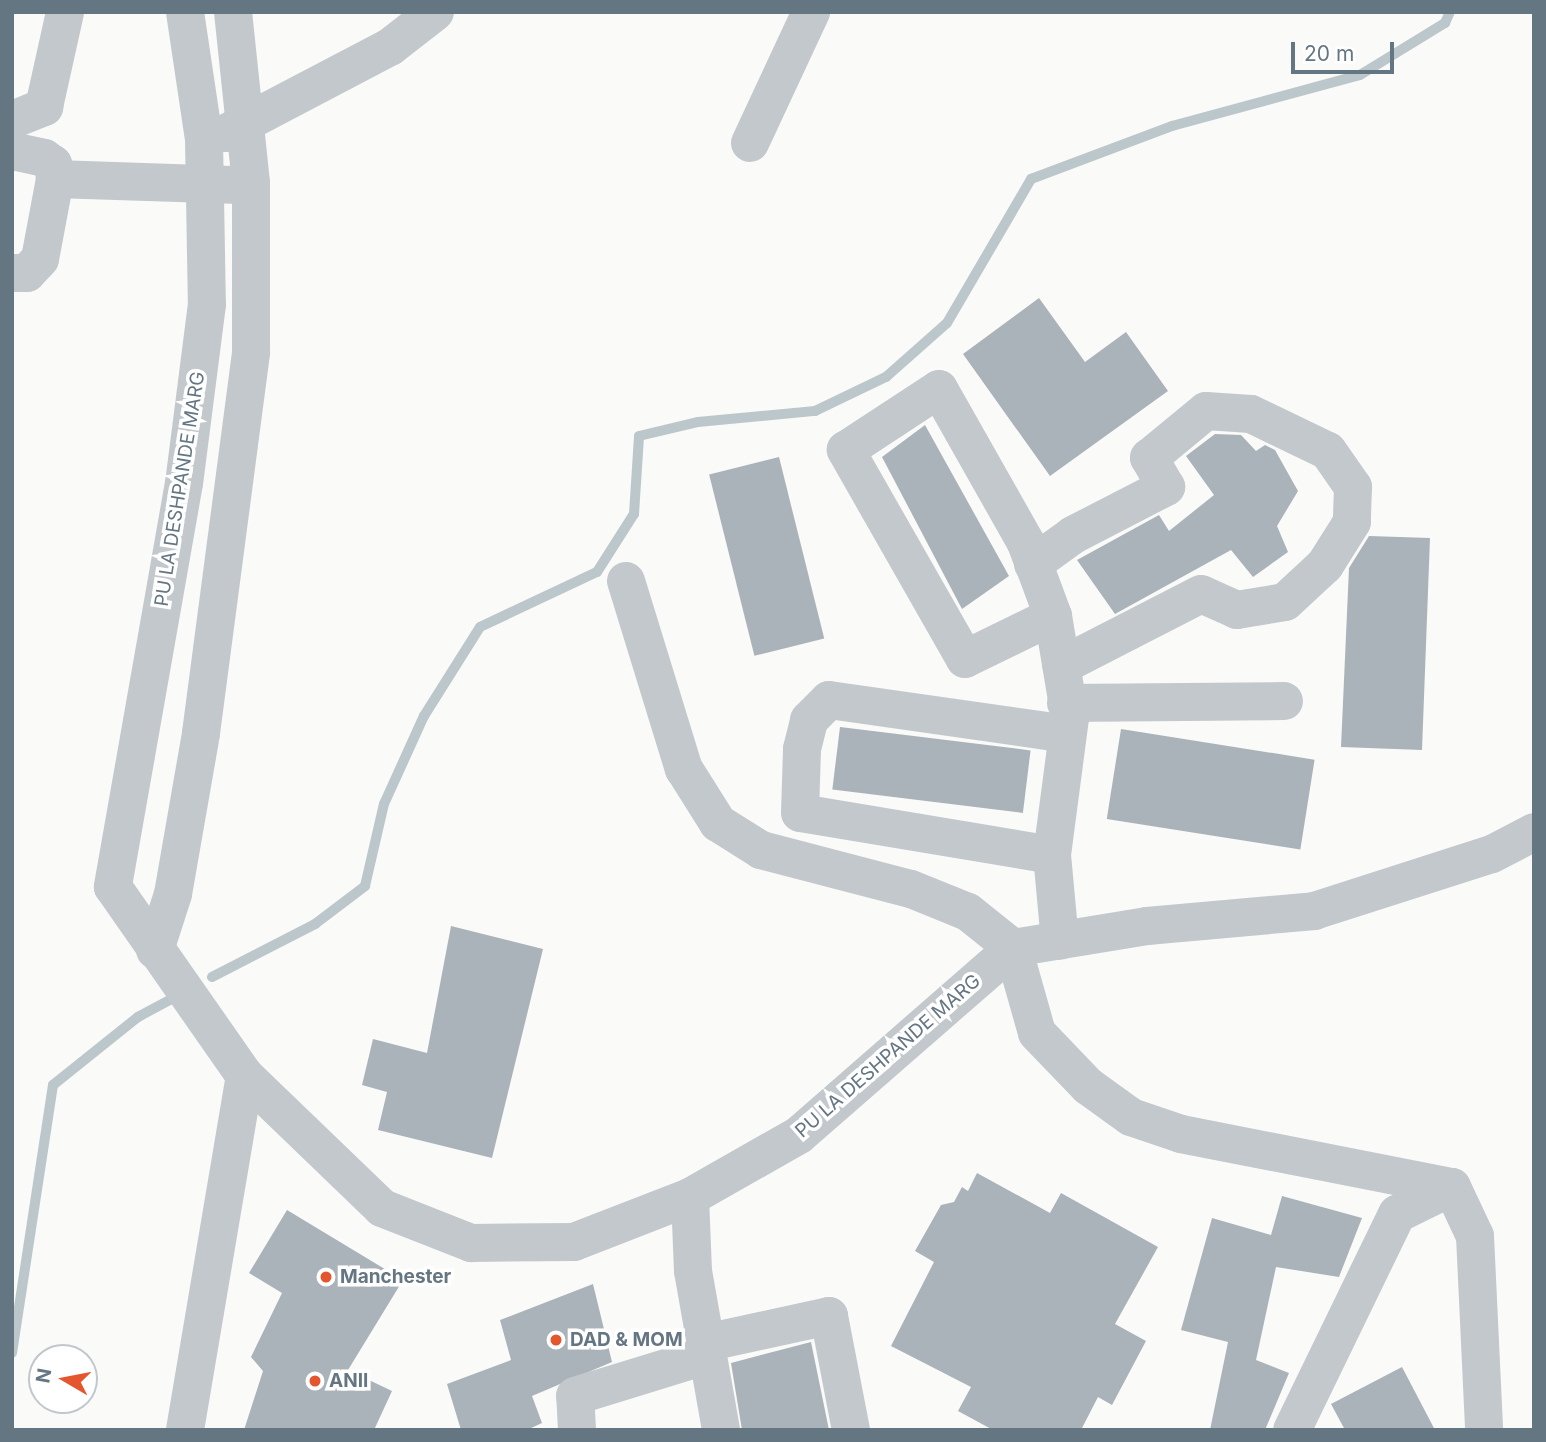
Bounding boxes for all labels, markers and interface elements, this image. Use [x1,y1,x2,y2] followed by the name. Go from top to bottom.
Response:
[1294,28,1397,72] scale bar
[1304,41,1354,66] text: 20 m
[150,370,210,608] street label: PU LA DESHPANDE MARG
[791,969,985,1143] street label: PU LA DESHPANDE MARG
[340,1266,451,1288] place label: Manchester
[318,1269,334,1285] marker: Manchester
[570,1329,683,1351] place label: DAD & MOM
[548,1332,564,1348] marker: DAD & MOM
[28,1344,98,1414] north arrow
[31,1366,56,1385] text: N
[329,1370,368,1392] place label: ANII
[307,1373,323,1389] marker: ANII

